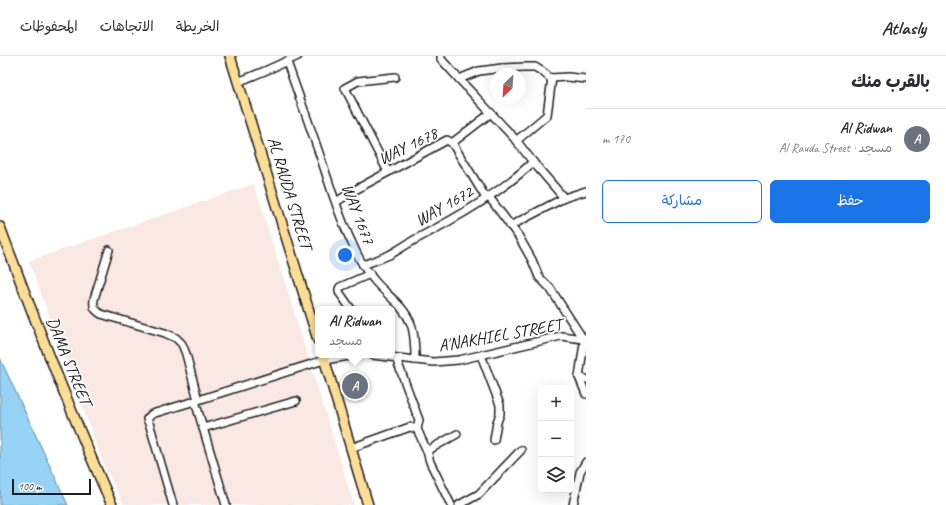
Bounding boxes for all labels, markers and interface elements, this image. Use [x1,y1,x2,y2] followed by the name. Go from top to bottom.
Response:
[882,16,926,40] text: Atlasly
[20,18,78,35] text: المحفوظات
[100,18,154,35] text: الاتجاهات
[176,18,219,35] text: الخريطة
[490,68,526,104] north arrow
[851,71,930,92] text: بالقرب منك
[840,119,892,138] text: Al Ridwan
[375,122,443,169] street label: WAY 1678
[602,131,630,147] text: 170 m
[914,131,920,147] text: A
[263,134,318,255] street label: AL RAUDA STREET
[779,140,892,156] text: مسجد · Al Rauda Street
[411,180,478,231] street label: WAY 1672
[602,180,762,223] button: مشاركة
[770,180,930,223] button: حفظ
[337,181,380,248] street label: WAY 1677
[335,245,355,265] your location
[315,306,395,358] popup
[329,312,381,331] text: Al Ridwan
[437,313,567,356] street label: A'NAKHIEL STREET
[42,314,98,412] street label: DAMA STREET
[329,333,362,349] text: مسجد
[342,371,368,401] pin: A
[538,385,574,493] map controls
[538,385,574,421] button: +
[538,421,574,457] button: −
[538,457,574,493] button: layers
[12,477,91,496] scale bar
[18,479,42,493] text: 100 m

